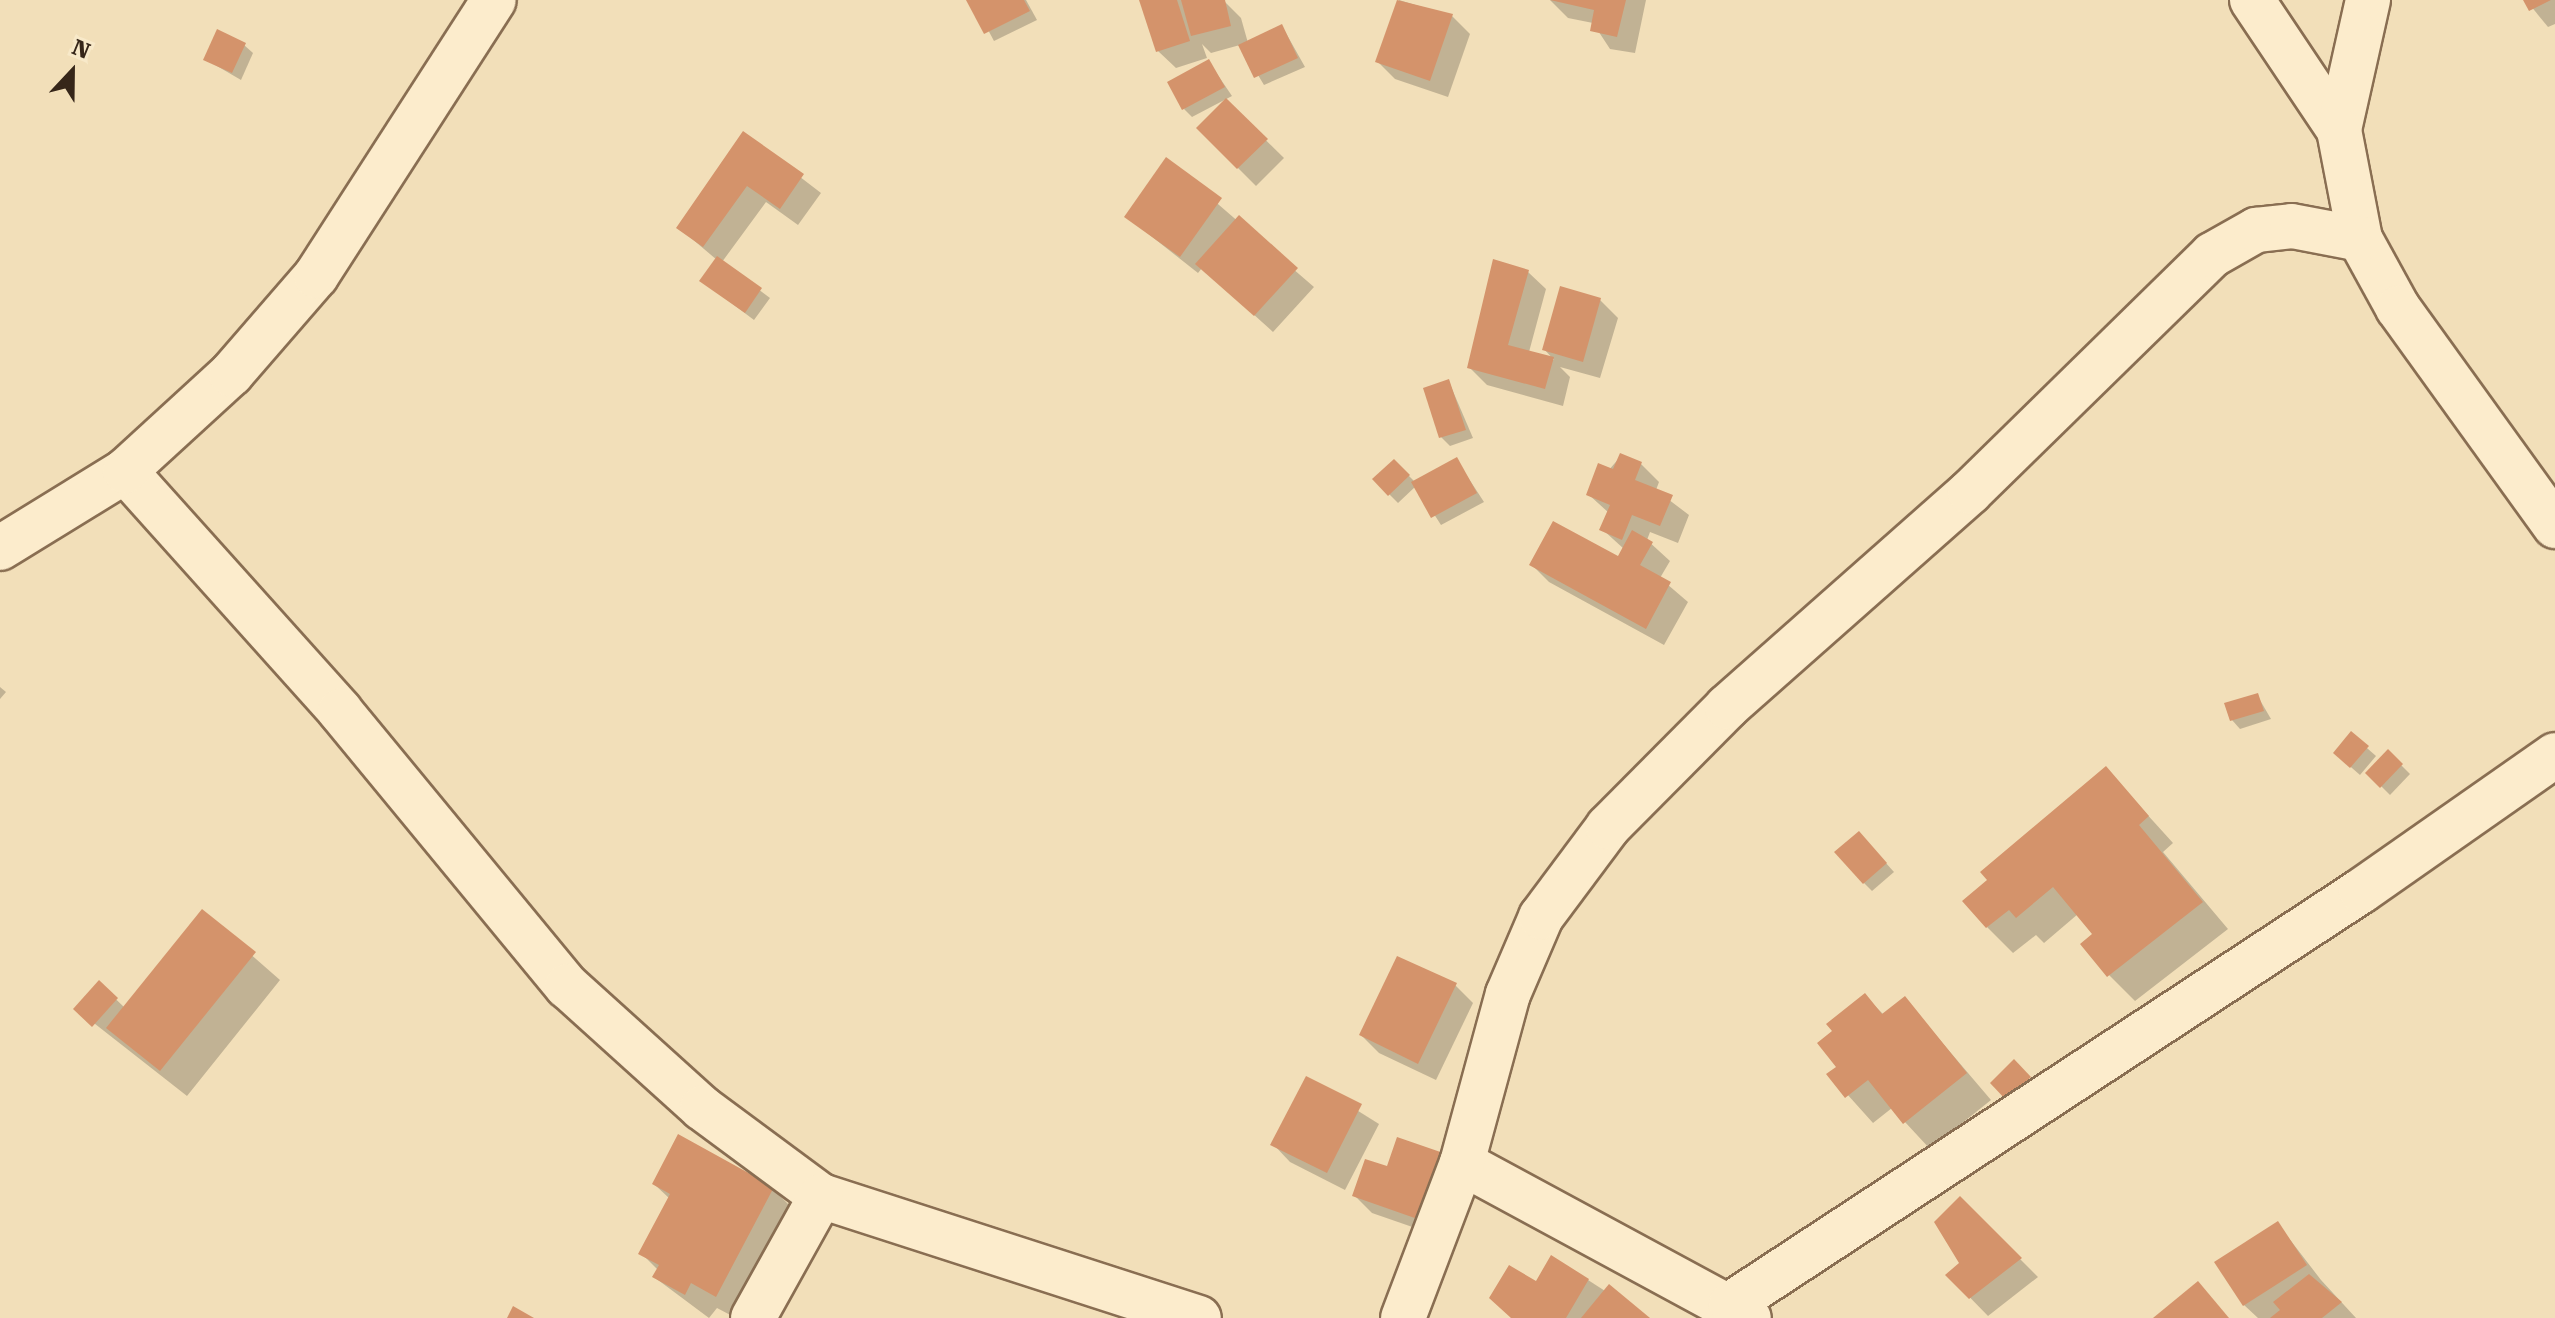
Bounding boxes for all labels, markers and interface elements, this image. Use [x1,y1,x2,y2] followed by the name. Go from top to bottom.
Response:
[32,32,112,112] north arrow
[69,35,94,64] text: N

